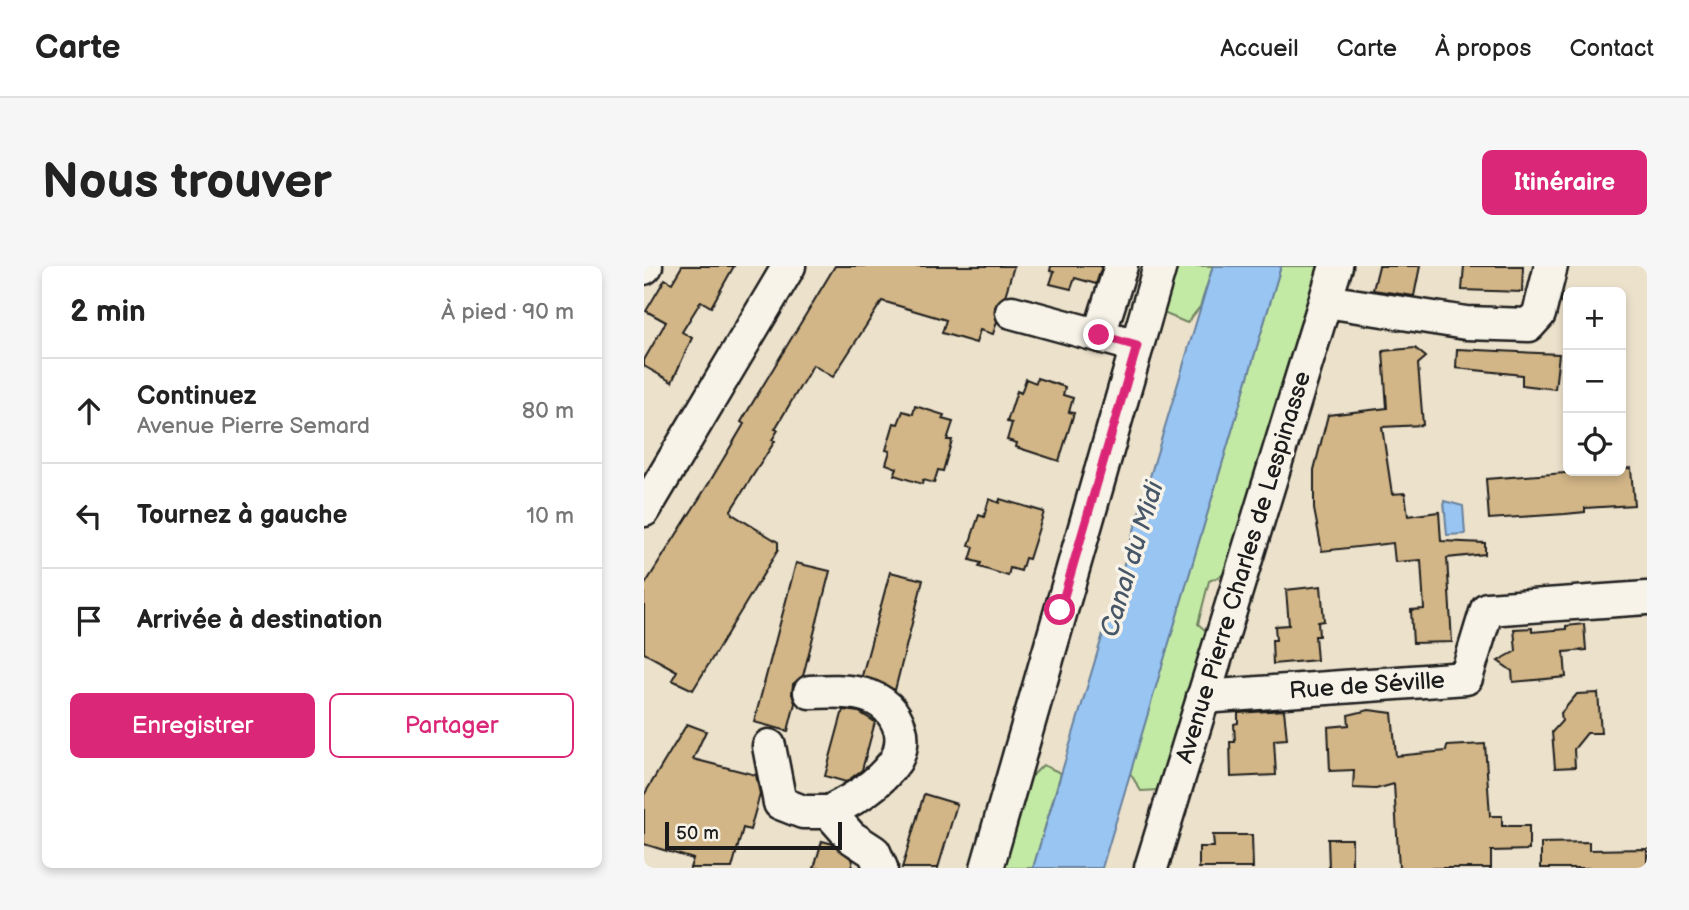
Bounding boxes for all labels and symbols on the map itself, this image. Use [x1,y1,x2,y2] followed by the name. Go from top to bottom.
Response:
[1083,319,1114,350] route end
[1170,368,1317,767] street label: Avenue Pierre Charles de Lespinasse
[1094,477,1171,641] water label: Canal du Midi
[1044,594,1075,625] route start
[1288,666,1446,705] street label: Rue de Séville
[665,819,842,851] scale bar

